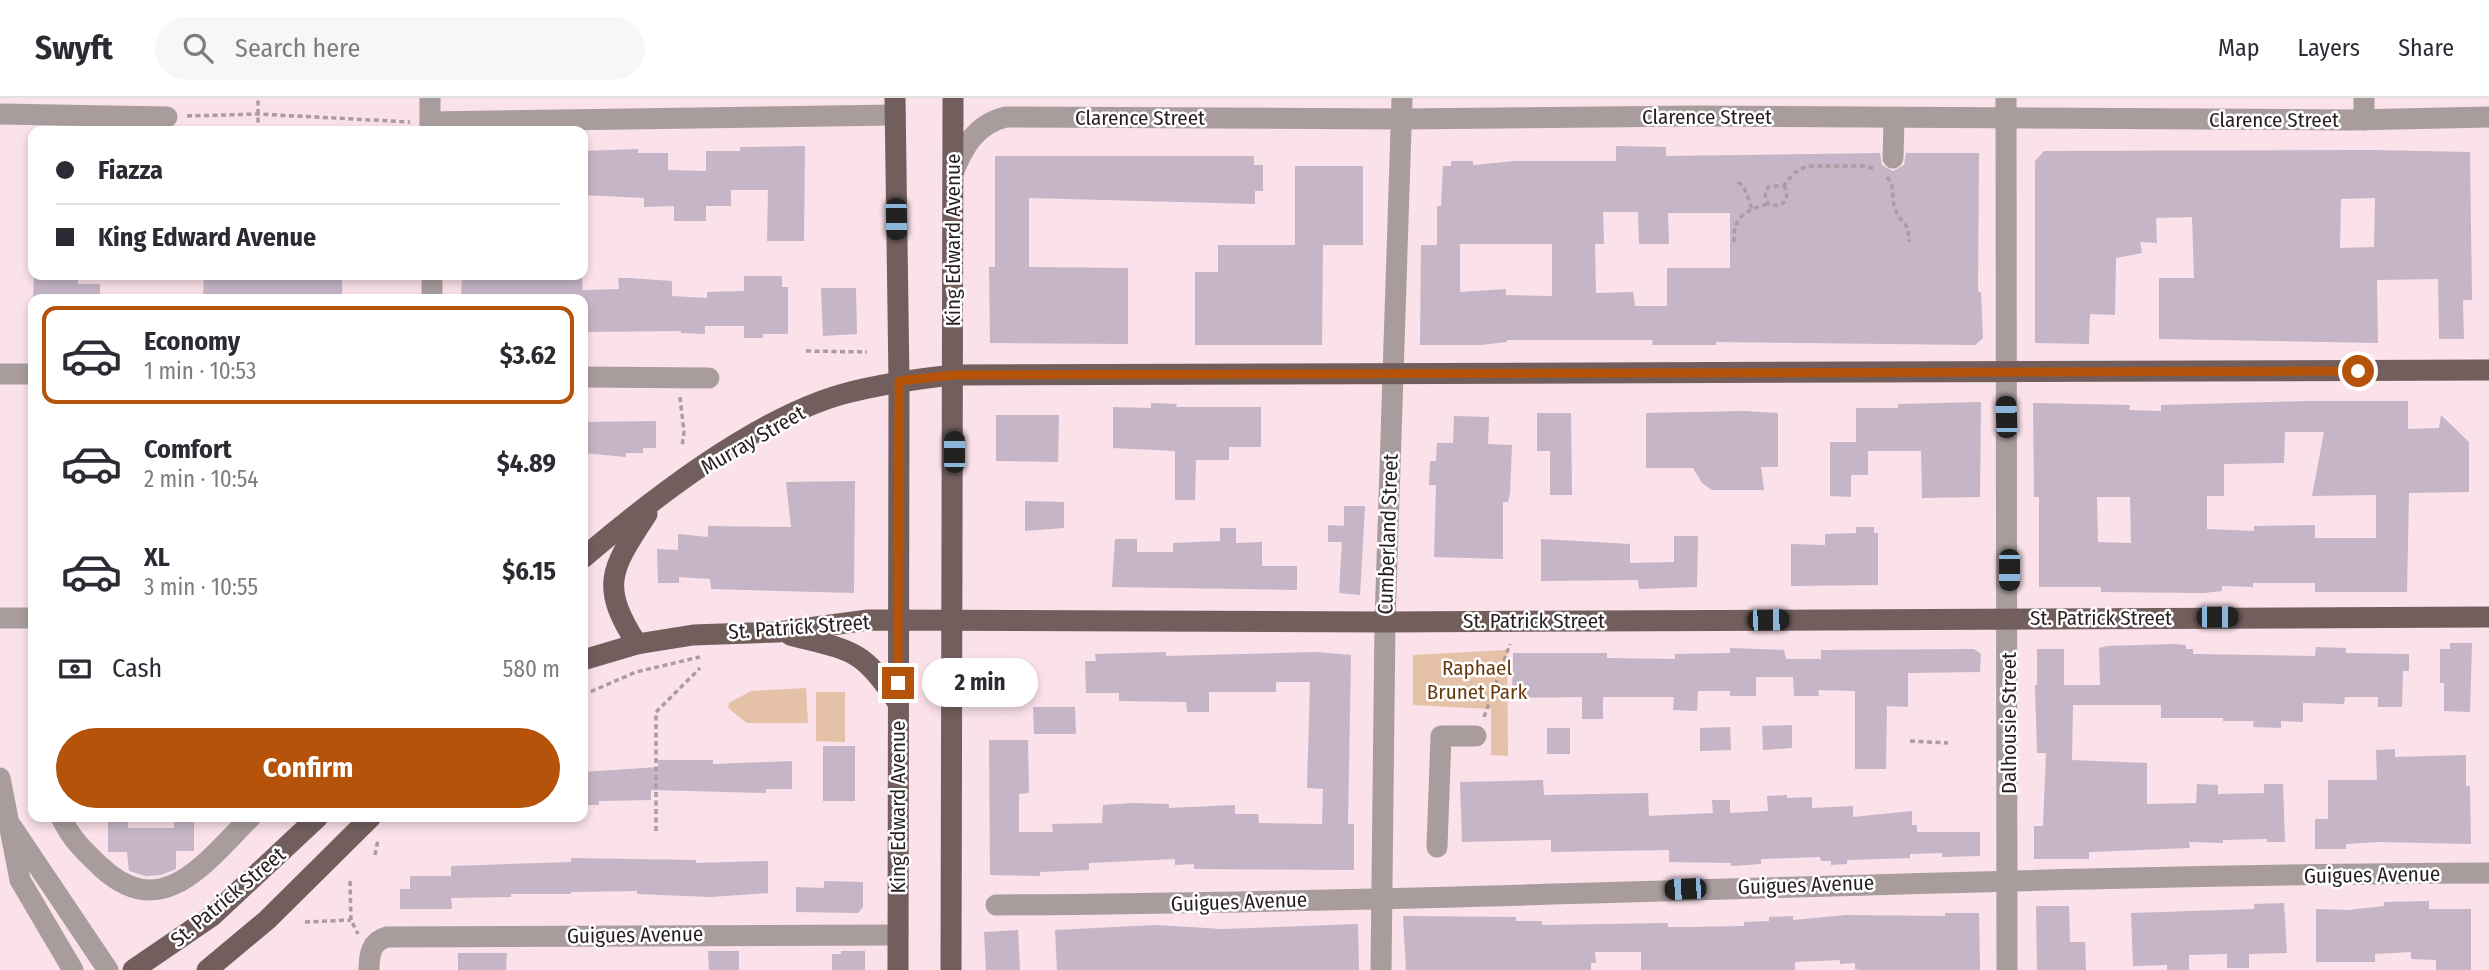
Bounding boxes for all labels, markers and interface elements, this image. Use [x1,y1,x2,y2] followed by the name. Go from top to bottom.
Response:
[155,17,645,80] search box
[35,28,113,68] text: Swyft
[179,29,217,67] icon: search
[235,33,360,64] text: Search here
[2218,34,2260,62] text: Map
[2298,34,2360,62] text: Layers
[2398,34,2454,62] text: Share
[1642,104,1772,130] street label: Clarence Street
[1075,105,1205,131] street label: Clarence Street
[2209,107,2339,133] street label: Clarence Street
[940,154,966,326] street label: King Edward Avenue
[98,155,163,186] text: Fiazza
[886,198,907,240] car
[98,222,316,253] text: King Edward Avenue
[60,324,123,387] icon: car
[144,326,240,357] text: Economy
[500,340,556,371] text: $3.62
[2342,355,2374,387] route start
[144,357,256,385] text: 1 min · 10:53
[1995,396,2018,438] car
[696,400,810,480] street label: Murray Street
[944,431,965,473] car
[60,432,123,495] icon: car
[144,434,232,465] text: Comfort
[497,448,556,479] text: $4.89
[1372,453,1404,615] street label: Cumberland Street
[144,465,258,493] text: 2 min · 10:54
[60,540,123,603] icon: car
[144,542,170,573] text: XL
[1999,549,2020,591] car
[502,556,556,587] text: $6.15
[144,573,258,601] text: 3 min · 10:55
[2030,605,2172,631] street label: St. Patrick Street
[2197,607,2239,628] car
[1463,608,1605,634] street label: St. Patrick Street
[727,609,871,645] street label: St. Patrick Street
[1747,609,1790,631] car
[56,650,94,688] icon: cash
[1996,652,2022,794] street label: Dalhousie Street
[112,653,162,684] text: Cash
[503,655,560,683] text: 580 m
[1427,655,1527,705] park label: Raphael Brunet Park
[922,658,1038,708] callout: 2 min
[882,667,914,699] route end
[955,668,1006,696] text: 2 min
[885,721,911,893] street label: King Edward Avenue
[56,728,560,808] button: Confirm
[165,841,291,953] street label: St. Patrick Street
[2304,861,2440,889] street label: Guigues Avenue
[1737,870,1875,900] street label: Guigues Avenue
[1664,878,1707,900] car
[1170,887,1308,917] street label: Guigues Avenue
[567,921,703,949] street label: Guigues Avenue

